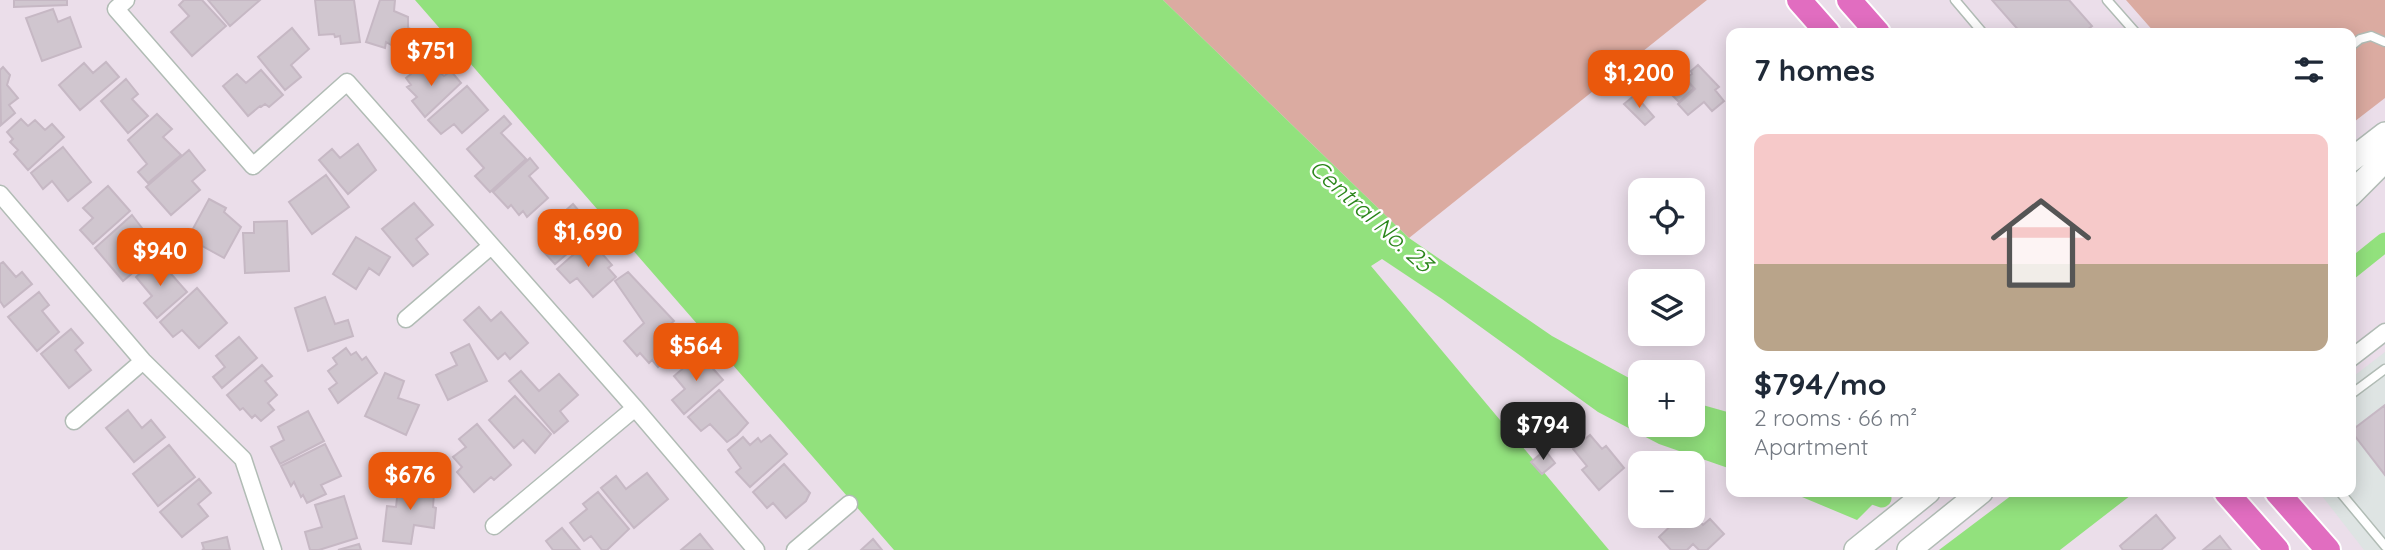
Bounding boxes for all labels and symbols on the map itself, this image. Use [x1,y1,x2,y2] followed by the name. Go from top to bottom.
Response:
[390,28,472,88] pin: $751
[1582,50,1696,110] pin: $1,200
[1304,152,1441,280] water label: Central No. 23
[531,210,645,269] pin: $1,690
[119,229,201,288] pin: $940
[655,324,737,383] pin: $564
[1502,402,1584,462] pin: $794
[369,452,451,512] pin: $676

